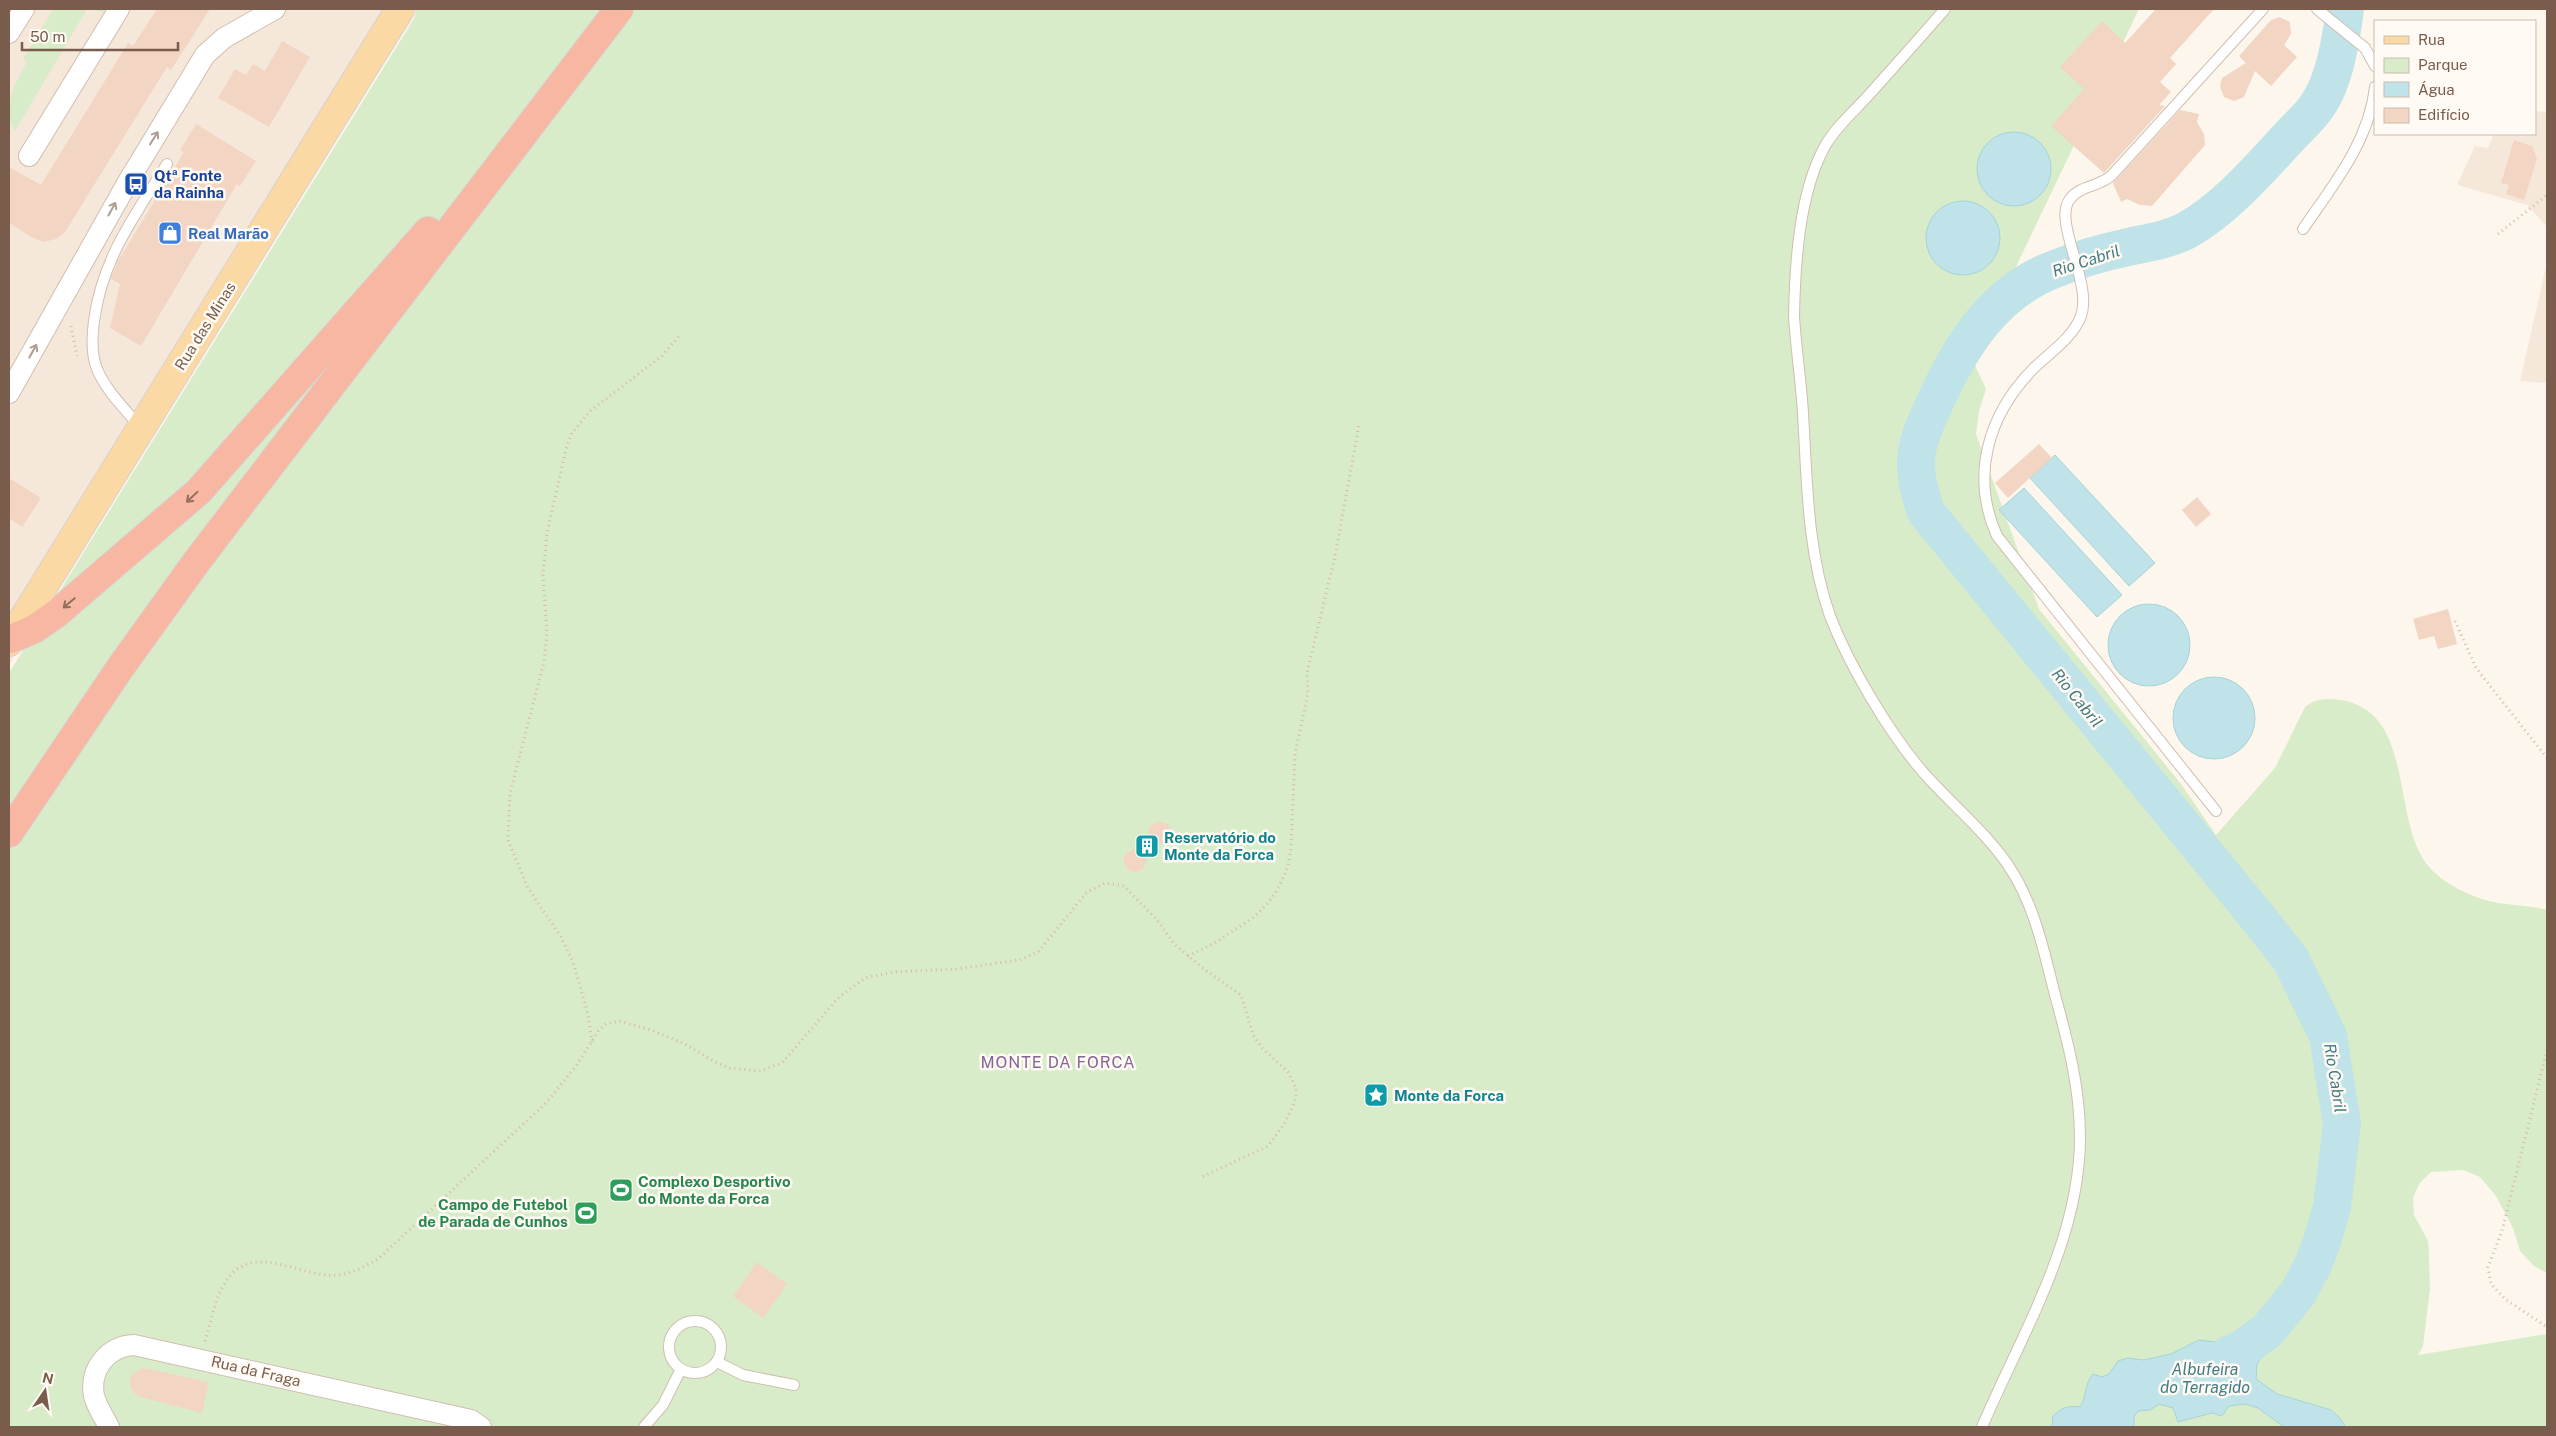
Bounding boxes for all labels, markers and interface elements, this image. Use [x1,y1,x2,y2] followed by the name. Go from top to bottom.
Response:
[22,20,179,52] scale bar
[2374,20,2536,135] legend
[30,28,65,45] text: 50 m
[2418,31,2445,48] text: Rua
[2418,56,2468,73] text: Parque
[2418,81,2455,98] text: Água
[2418,106,2470,123] text: Edifício
[150,132,160,146] one-way arrow
[154,167,224,201] place label: Qtª Fonte da Rainha
[123,171,149,197] bus stop icon: Qtª Fonte da Rainha
[108,202,118,216] one-way arrow
[157,220,183,246] shop icon: Real Marão
[188,225,269,242] place label: Real Marão
[2050,241,2122,281] water label: Rio Cabril
[171,279,239,373] street label: Rua das Minas
[28,344,38,358] one-way arrow
[186,491,198,503] one-way arrow
[62,597,75,609] one-way arrow
[2048,665,2106,731] water label: Rio Cabril
[1164,829,1276,863] place label: Reservatório do Monte da Forca
[1134,833,1160,859] building icon: Reservatório do Monte da Forca
[2320,1042,2350,1114] water label: Rio Cabril
[980,1053,1136,1072] district label: MONTE DA FORCA
[1363,1082,1389,1108] place icon: Monte da Forca
[1394,1087,1504,1104] place label: Monte da Forca
[638,1173,791,1207] place label: Complexo Desportivo do Monte da Forca
[608,1177,634,1203] sports icon: Complexo Desportivo do Monte da Forca
[418,1196,568,1230] place label: Campo de Futebol de Parada de Cunhos
[573,1200,599,1226] sports icon: Campo de Futebol de Parada de Cunhos
[209,1352,303,1390] street label: Rua da Fraga
[2160,1360,2250,1397] water label: Albufeira do Terragido
[20,1366,70,1416] north arrow
[41,1369,55,1387] text: N

